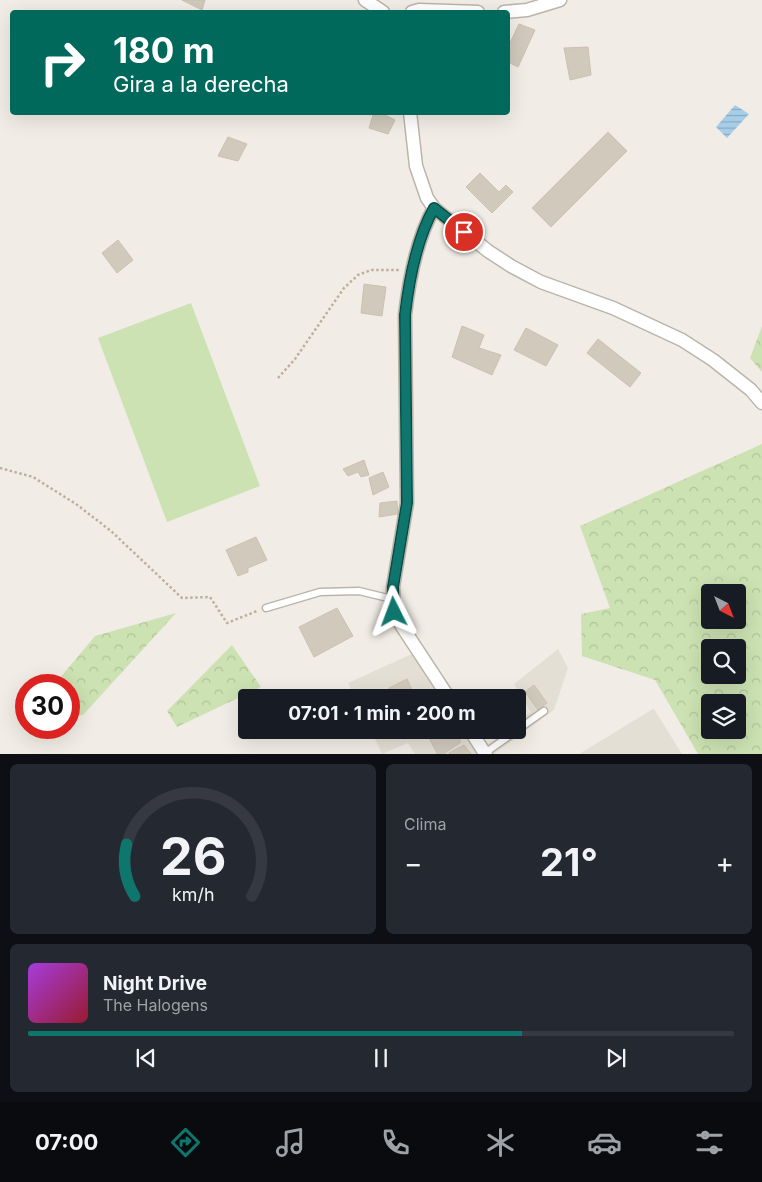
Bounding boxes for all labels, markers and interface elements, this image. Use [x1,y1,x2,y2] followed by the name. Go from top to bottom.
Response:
[113,29,215,71] text: 180 m
[30,30,95,95] icon: right
[113,71,289,97] text: Gira a la derecha
[443,211,485,253] pin
[450,218,478,246] icon: arrive
[701,584,746,629] north arrow
[701,584,746,739] map controls
[367,585,419,637] position arrow
[701,639,746,684] button: search
[15,674,80,739] speed limit sign: 30
[701,694,746,739] button: layers
[288,702,476,725] text: 07:01 · 1 min · 200 m
[404,814,446,834] text: Clima
[160,825,226,888] text: 26
[540,839,598,885] text: 21°
[404,846,423,880] text: −
[715,846,734,880] text: +
[172,884,214,905] text: km/h
[103,972,207,995] text: Night Drive
[103,995,208,1015] text: The Halogens
[132,1044,160,1072] icon: previous
[367,1044,395,1072] icon: pause
[602,1044,630,1072] icon: next
[168,1125,203,1160] icon: directions
[273,1125,308,1160] icon: music
[378,1125,413,1160] icon: phone
[483,1125,518,1160] icon: climate
[587,1125,622,1160] icon: car
[692,1125,727,1160] icon: filters
[35,1129,98,1155] text: 07:00

